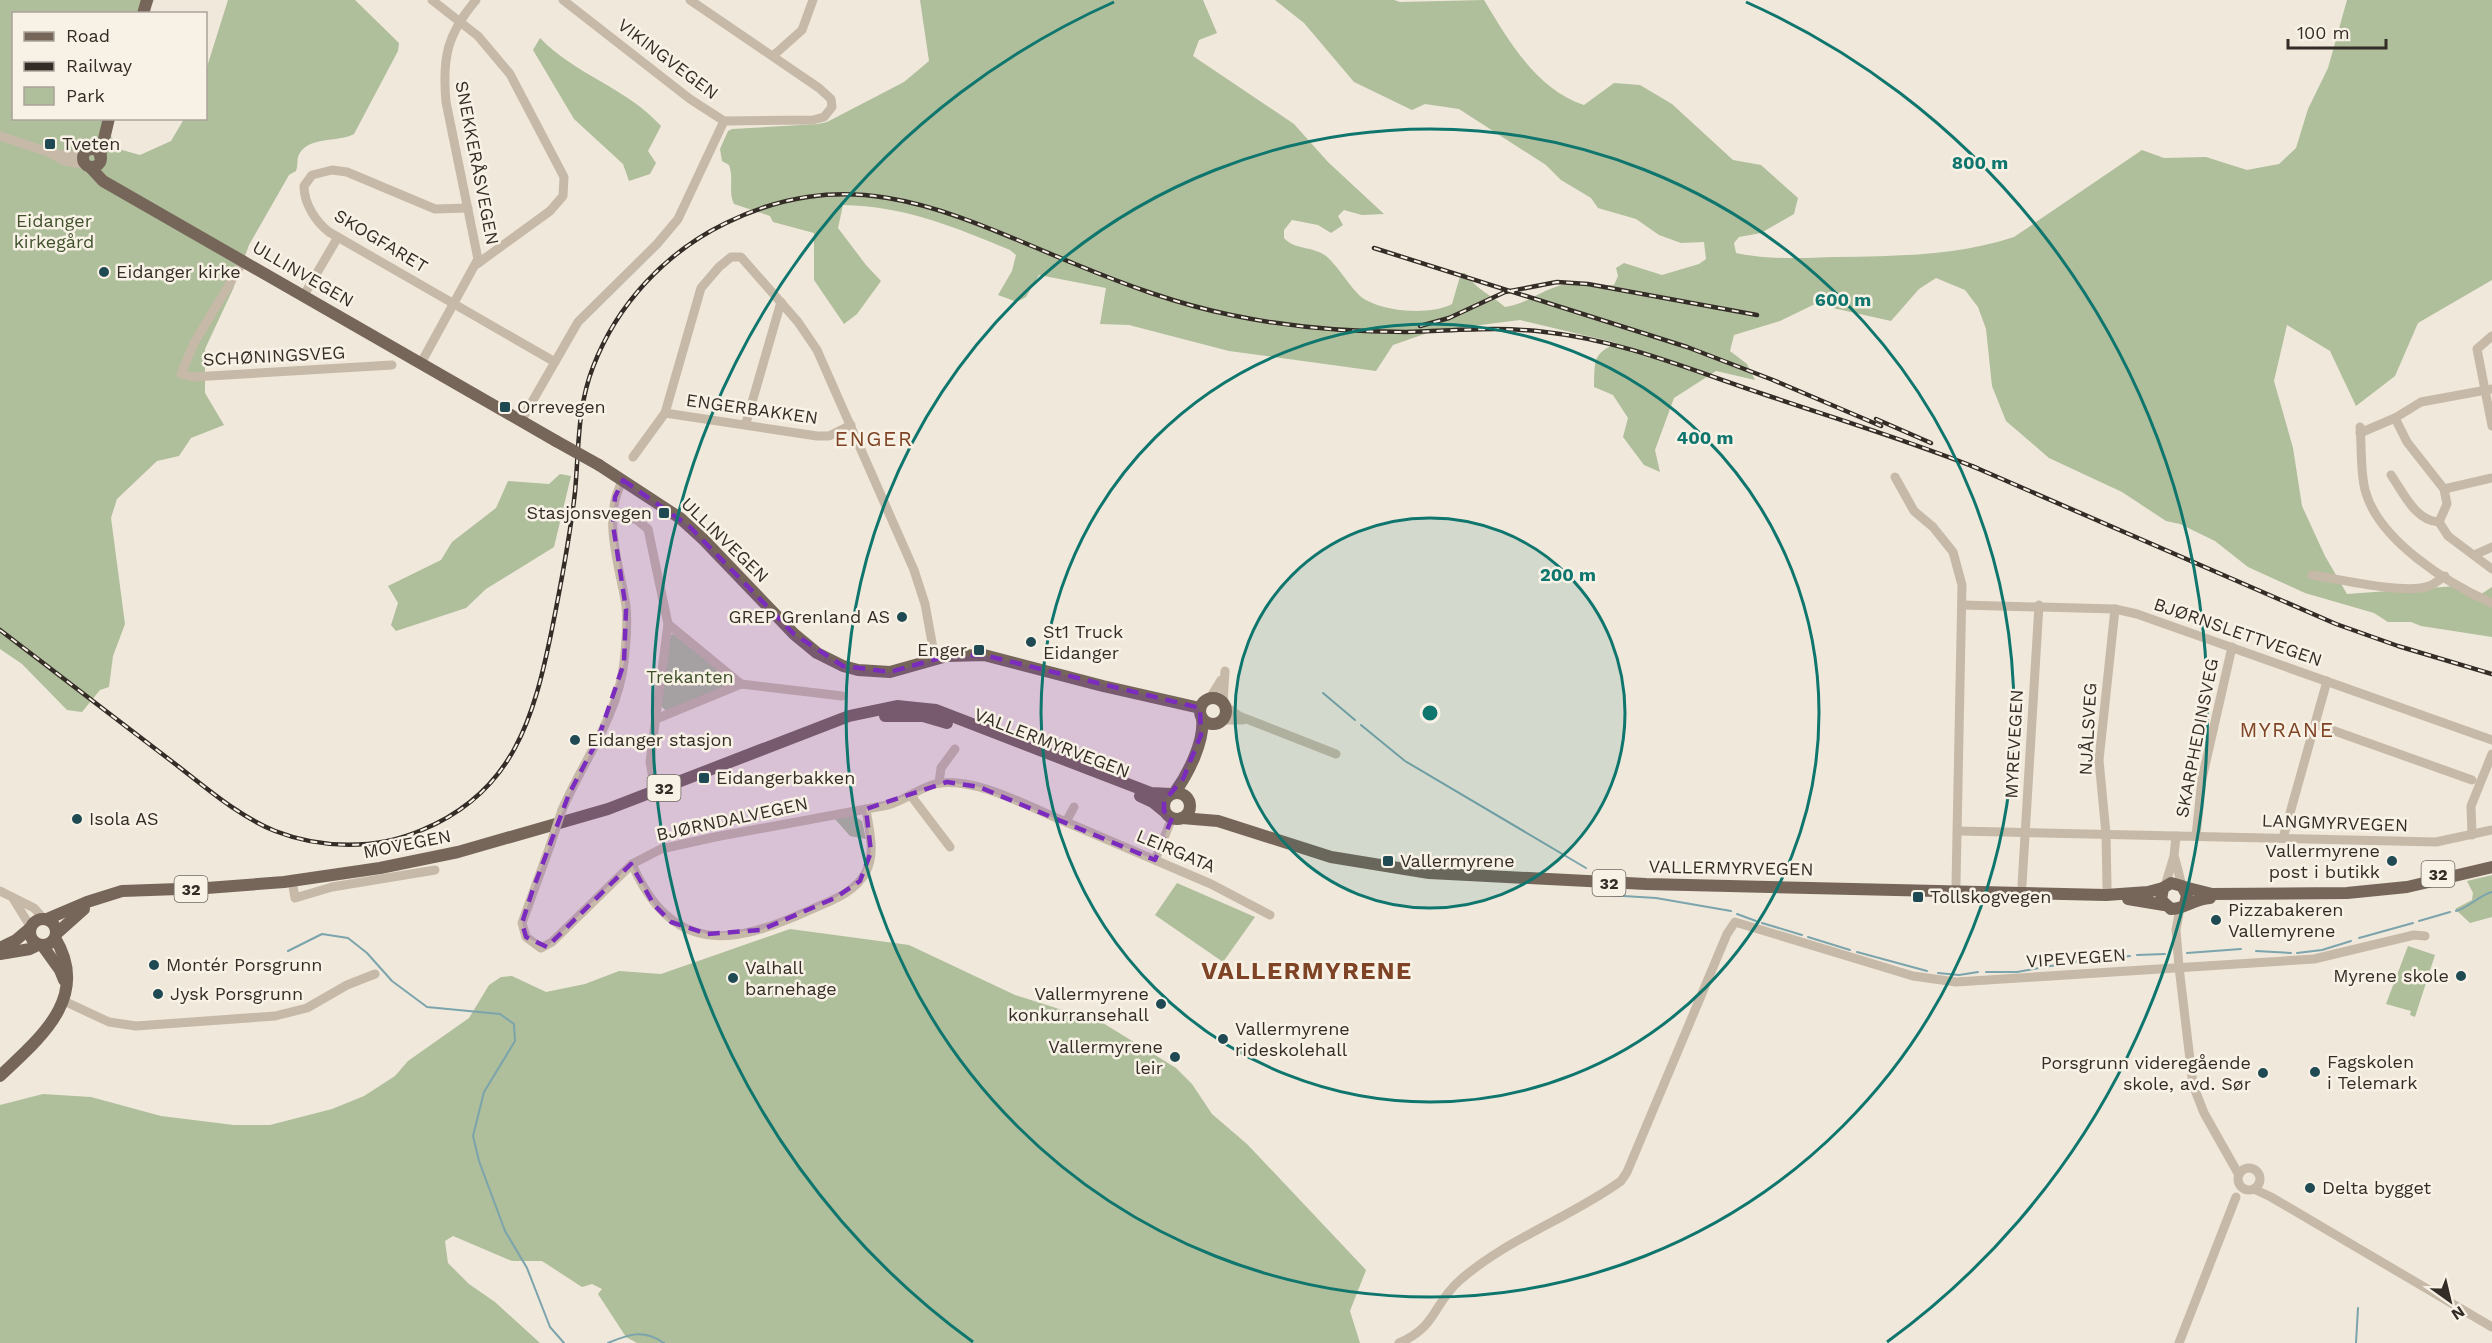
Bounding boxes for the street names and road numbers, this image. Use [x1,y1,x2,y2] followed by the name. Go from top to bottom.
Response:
[614,14,723,103] street label: VIKINGVEGEN
[451,79,504,247] street label: SNEKKERÅSVEGEN
[331,204,432,277] street label: SKOGFARET
[249,236,358,311] street label: ULLINVEGEN
[202,341,346,370] street label: SCHØNINGSVEG
[685,389,819,428] street label: ENGERBAKKEN
[677,493,773,587] street label: ULLINVEGEN
[2151,593,2325,670] street label: BJØRNSLETTVEGEN
[2171,657,2222,819] street label: SKARPHEDINSVEG
[2075,682,2100,776] street label: NJÅLSVEG
[2000,689,2027,799] street label: MYREVEGEN
[971,703,1133,782] street label: VALLERMYRVEGEN
[648,775,680,801] road number: 32
[654,792,810,845] street label: BJØRNDALVEGEN
[2261,809,2409,836] street label: LANGMYRVEGEN
[1133,824,1219,877] street label: LEIRGATA
[361,825,453,862] street label: MOVEGEN
[1648,856,1814,879] street label: VALLERMYRVEGEN
[2422,861,2454,887] road number: 32
[1592,870,1626,896] road number: 32
[174,876,207,902] road number: 32
[2025,944,2127,971] street label: VIPEVEGEN

